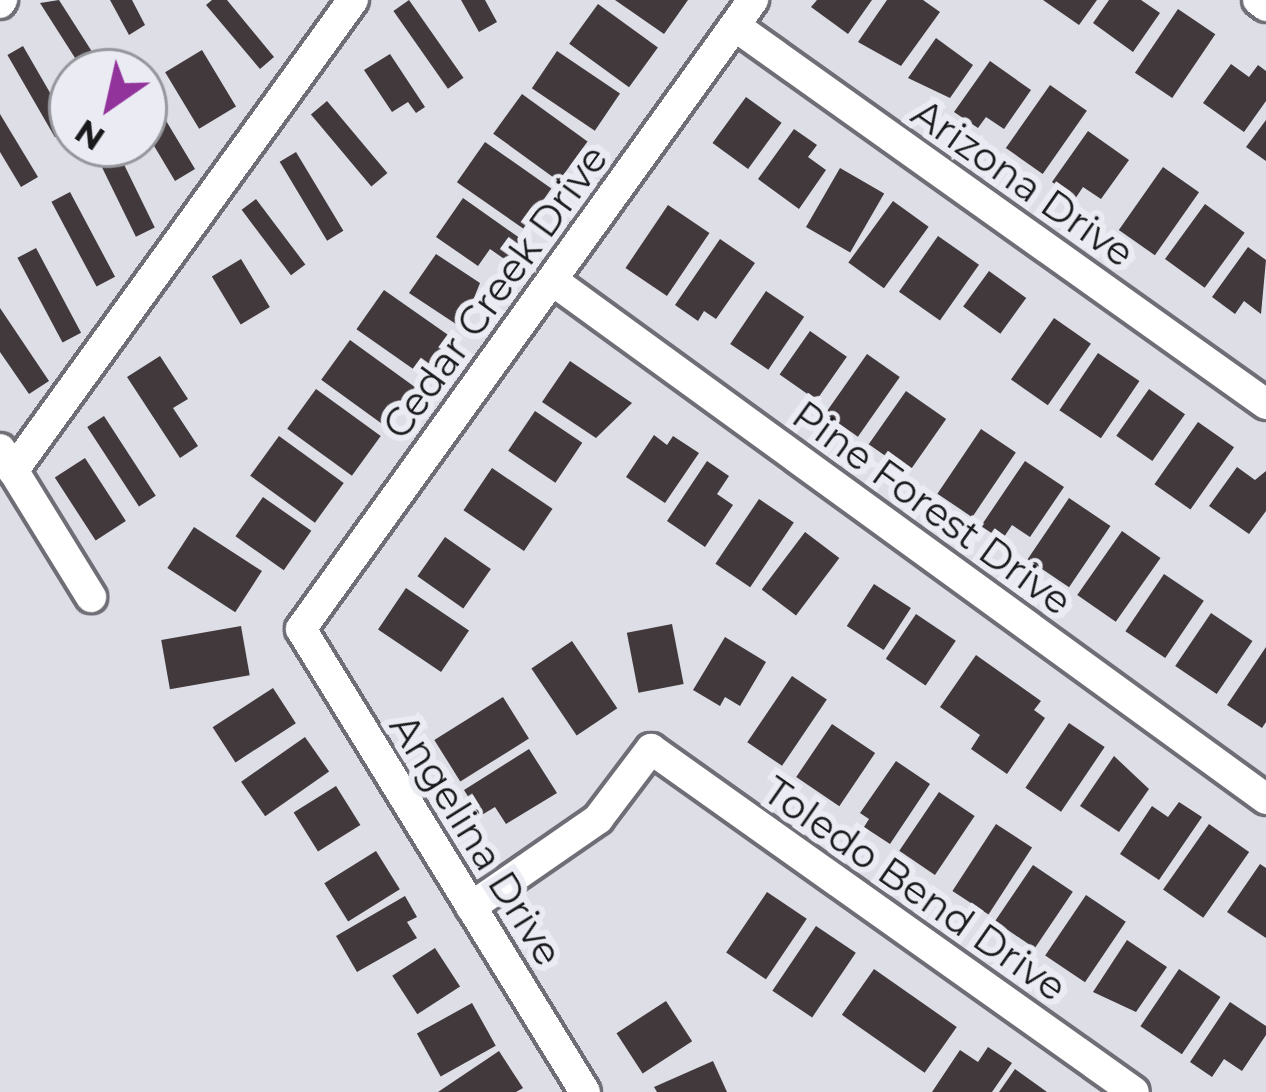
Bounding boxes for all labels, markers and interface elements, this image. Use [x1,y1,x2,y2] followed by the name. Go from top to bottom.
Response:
[48,48,168,168] north arrow
[903,89,1143,277] street label: Arizona Drive
[67,111,112,159] text: N
[373,136,617,448] street label: Cedar Creek Drive
[784,391,1080,625] street label: Pine Forest Drive
[380,706,572,974] street label: Angelina Drive
[755,767,1075,1011] street label: Toledo Bend Drive

